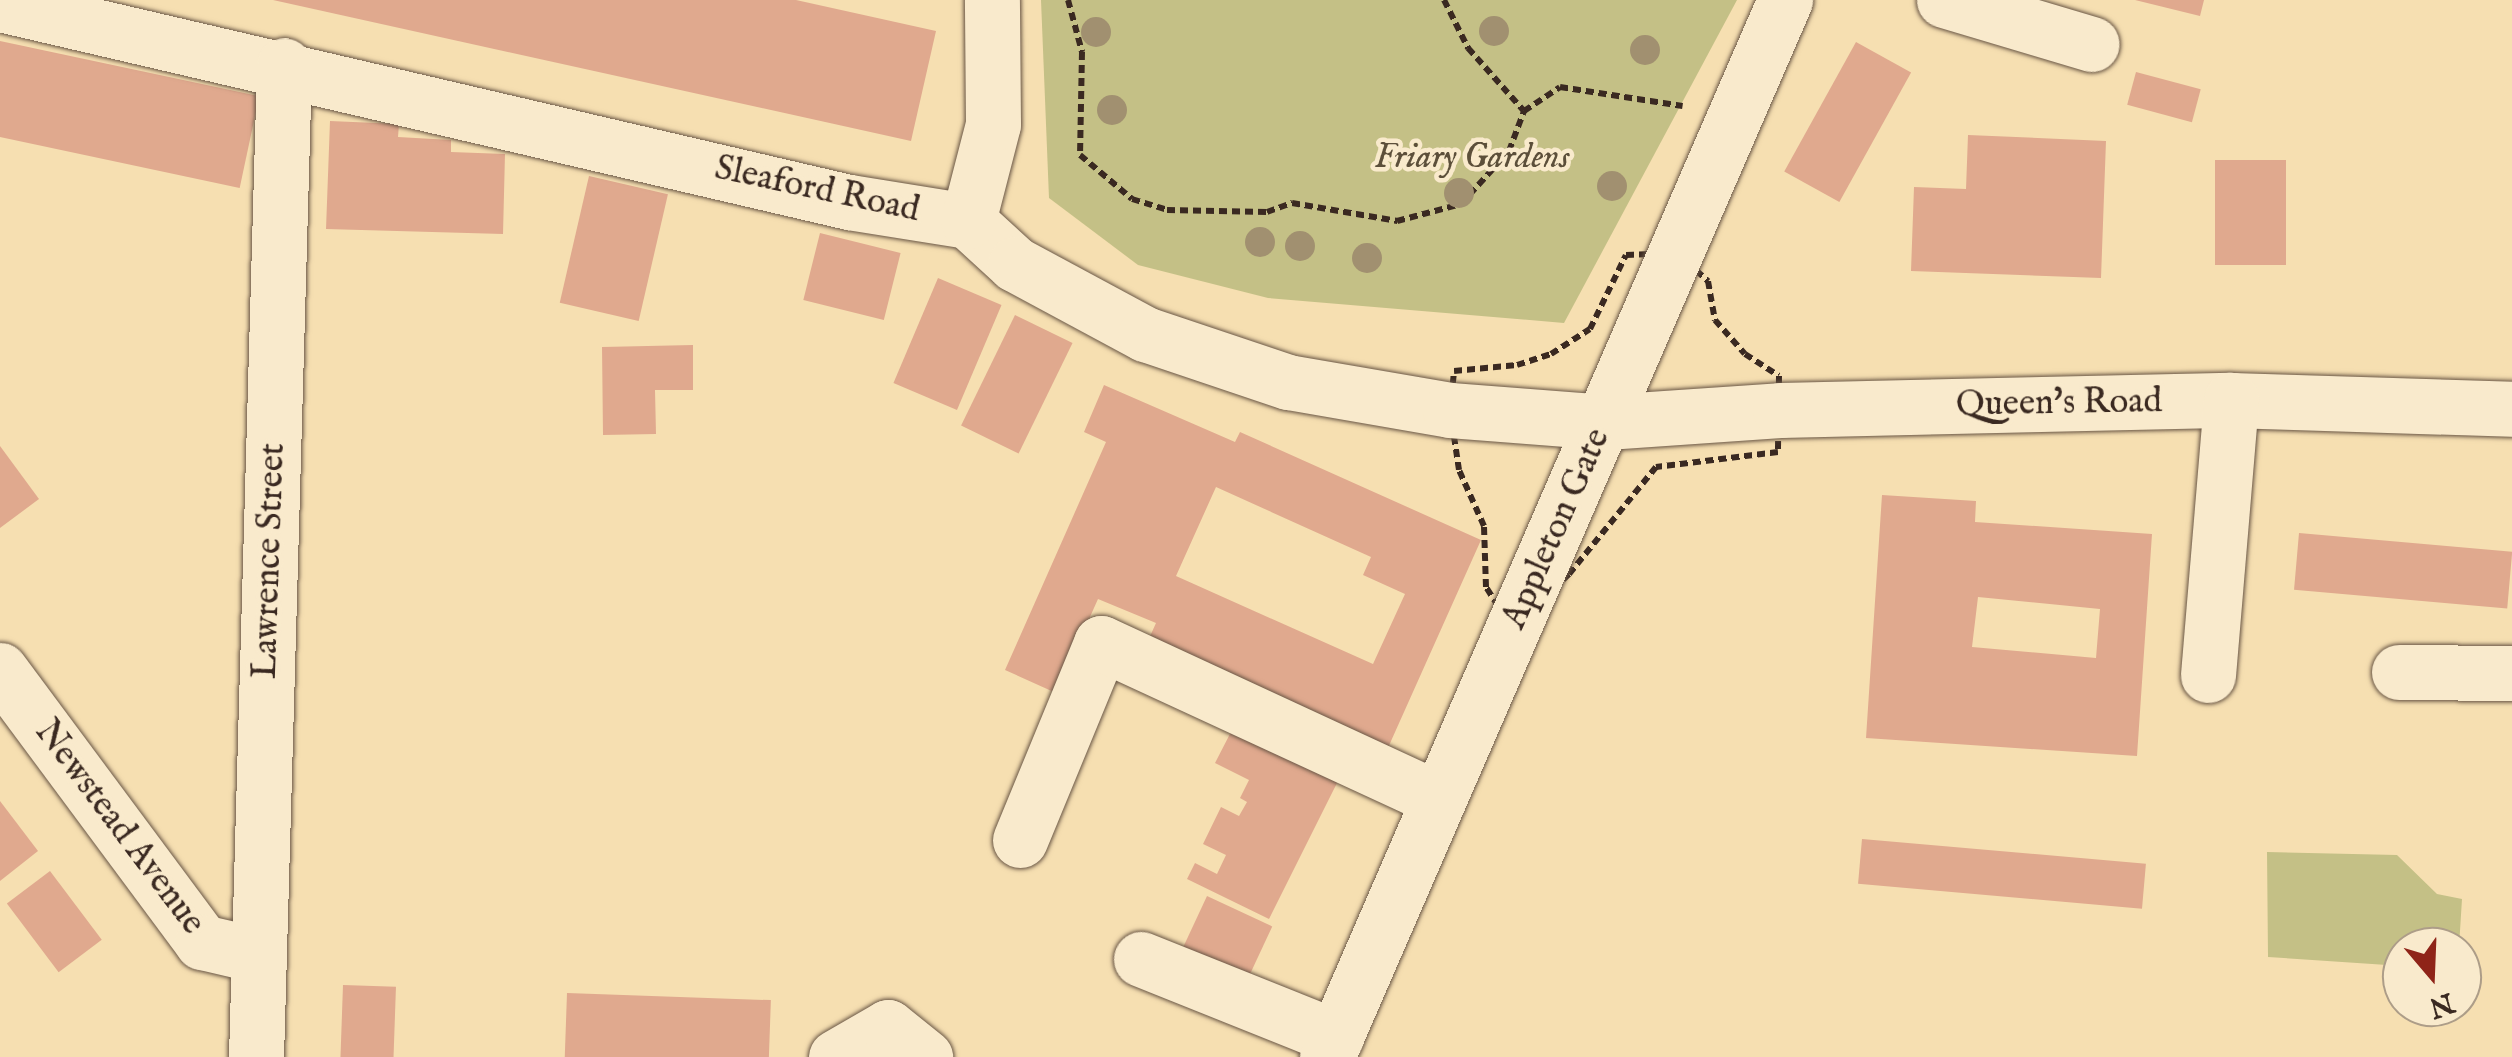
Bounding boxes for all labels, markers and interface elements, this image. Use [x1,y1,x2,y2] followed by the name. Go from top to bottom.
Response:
[1375,137,1569,179] park label: Friary Gardens
[711,148,923,232] street label: Sleaford Road
[1956,381,2162,427] street label: Queen's Road
[1494,422,1620,636] street label: Appleton Gate
[245,442,295,680] street label: Lawrence Street
[25,713,213,943] street label: Newstead Avenue
[2382,927,2482,1027] north arrow
[2424,983,2458,1024] text: N

